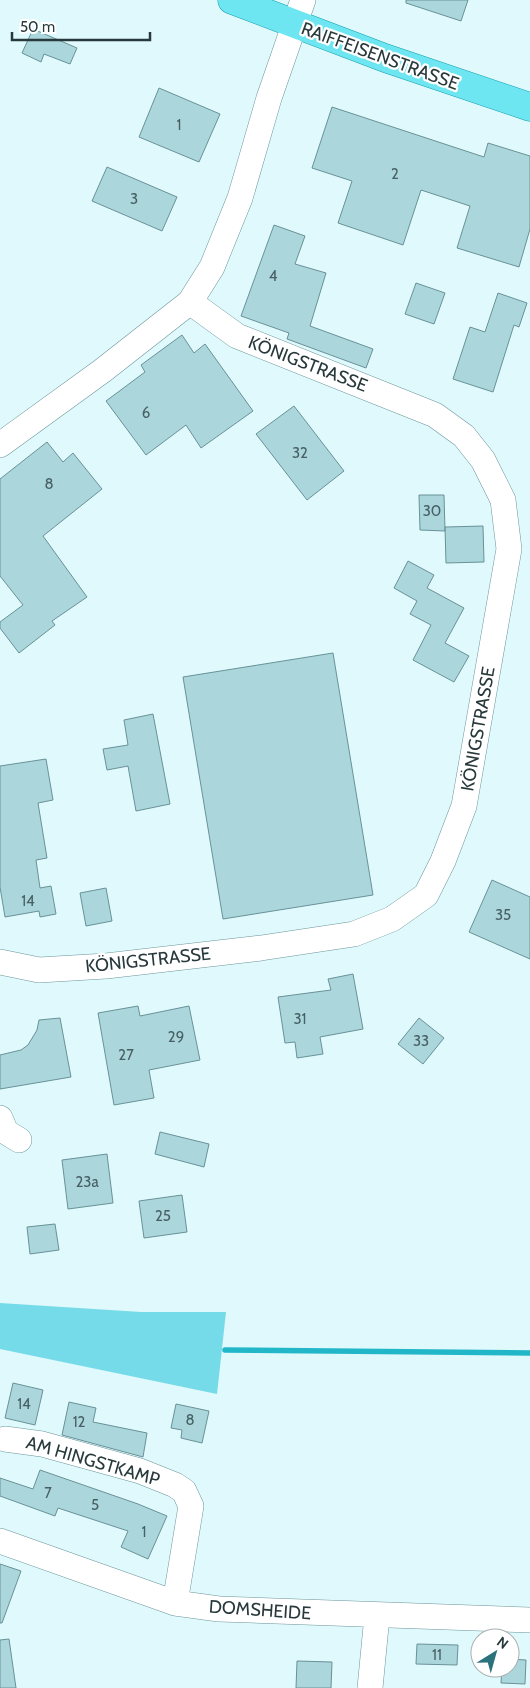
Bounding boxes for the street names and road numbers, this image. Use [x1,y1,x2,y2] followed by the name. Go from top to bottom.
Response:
[298,17,462,95] street label: RAIFFEISENSTRASSE
[245,331,371,397] street label: KÖNIGSTRASSE
[456,665,500,793] street label: KÖNIGSTRASSE
[84,942,212,978] street label: KÖNIGSTRASSE
[24,1431,162,1491] street label: AM HINGSTKAMP
[208,1595,312,1625] street label: DOMSHEIDE

